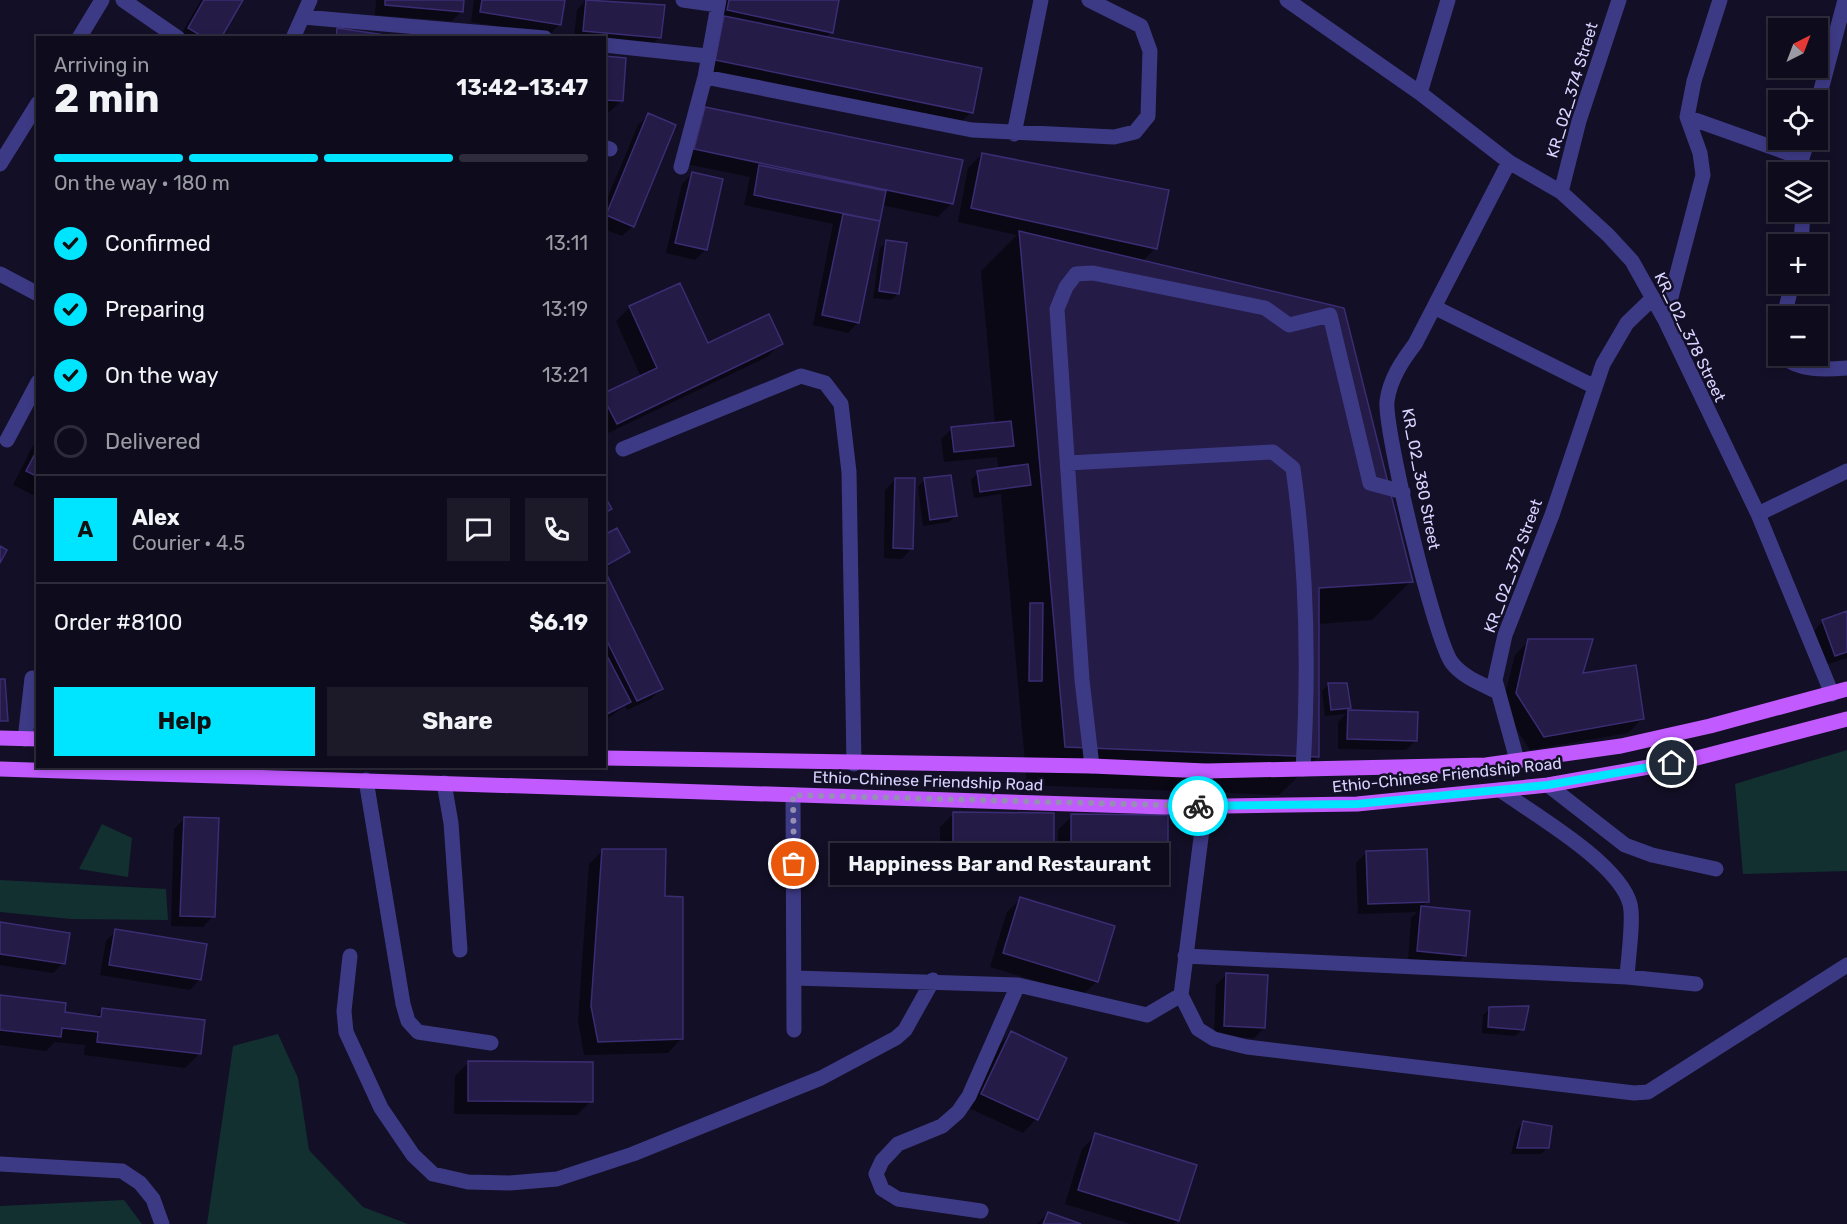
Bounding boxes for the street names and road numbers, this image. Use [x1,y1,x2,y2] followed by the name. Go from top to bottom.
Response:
[1542,20,1602,160] street label: KR_02_374 Street
[1650,269,1730,405] street label: KR_02_378 Street
[1398,407,1444,551] street label: KR_02_380 Street
[1480,497,1546,635] street label: KR_02_372 Street
[1331,753,1563,797] street label: Ethio-Chinese Friendship Road
[812,767,1044,795] street label: Ethio-Chinese Friendship Road

